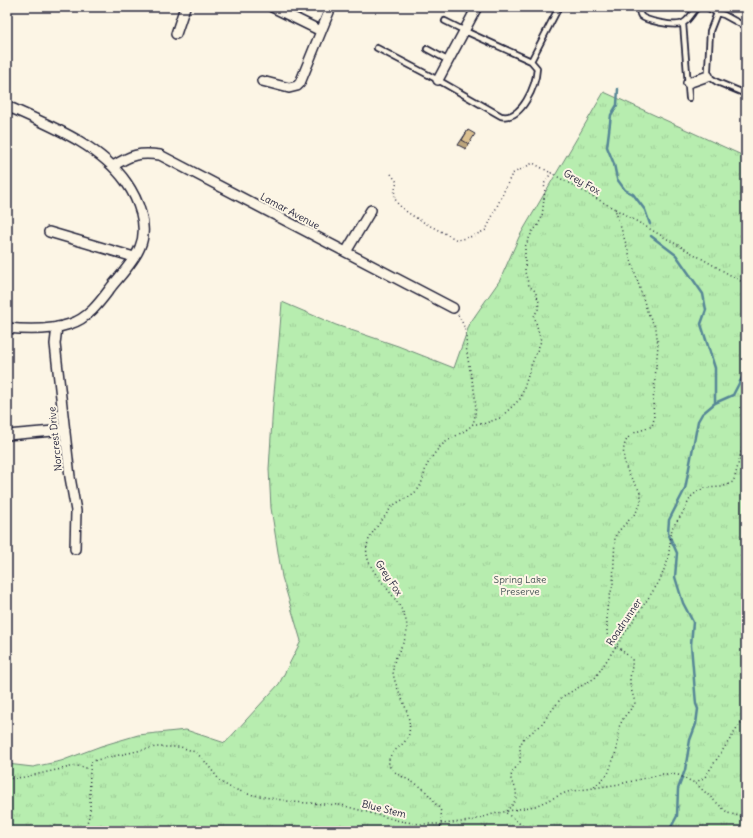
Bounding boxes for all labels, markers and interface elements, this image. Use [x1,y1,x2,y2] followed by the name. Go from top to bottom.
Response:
[561,167,603,197] street label: Grey Fox
[258,190,322,232] street label: Lamar Avenue
[45,406,65,472] street label: Norcrest Drive
[372,558,406,598] street label: Grey Fox
[494,573,546,598] park label: Spring Lake Preserve
[603,596,645,648] street label: Roadrunner
[361,797,408,821] street label: Blue Stem

